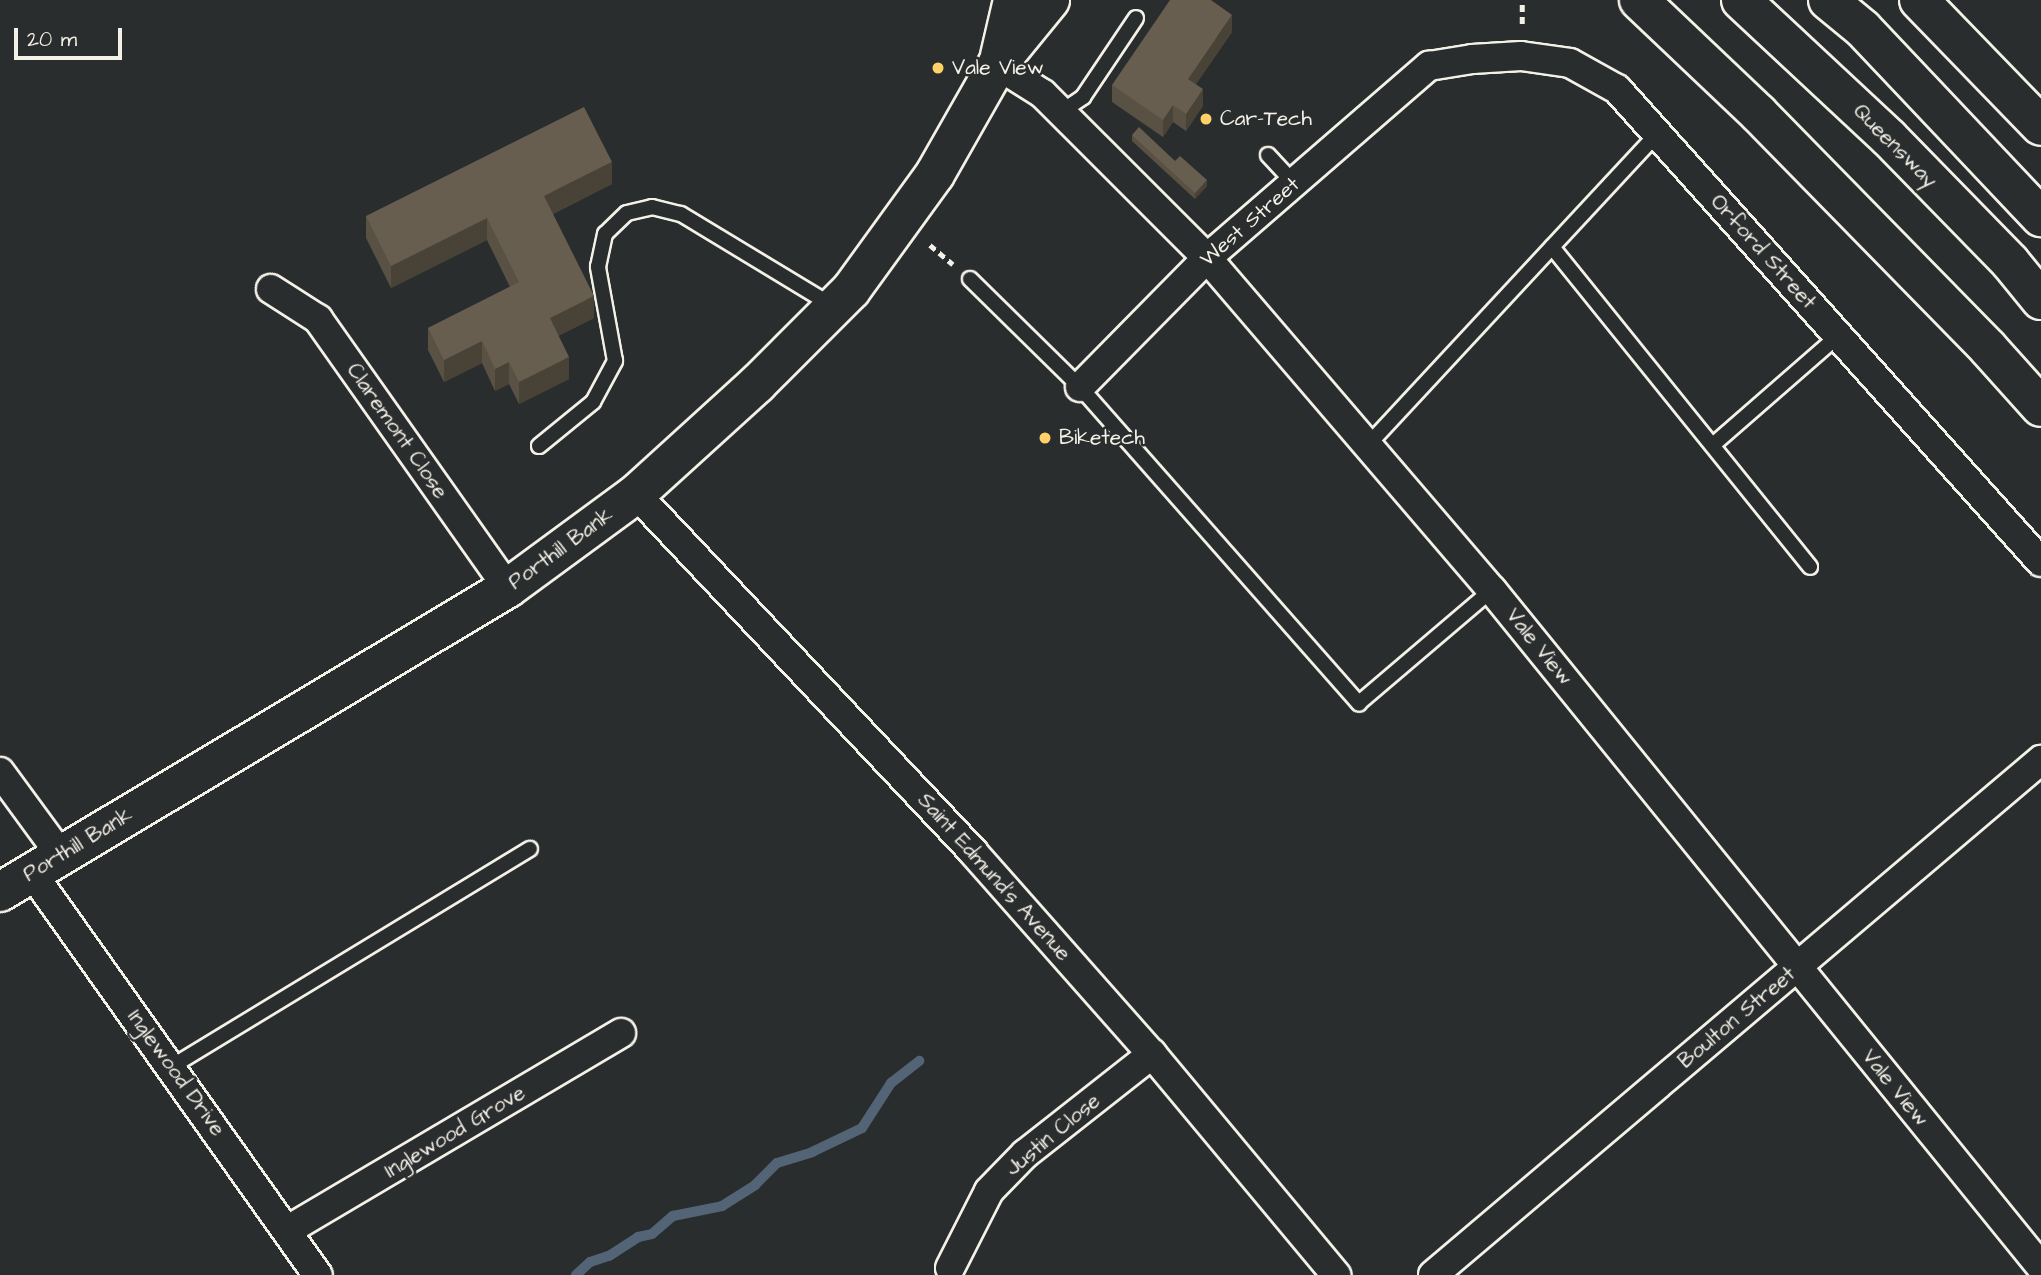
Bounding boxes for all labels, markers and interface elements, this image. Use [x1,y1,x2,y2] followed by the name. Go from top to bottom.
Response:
[18,14,126,58] scale bar
[27,25,77,54] text: 20 m
[952,55,1044,81] place label: Vale View
[930,60,946,76] marker: Vale View
[1848,99,1942,193] street label: Queensway
[1220,106,1312,132] place label: Car-Tech
[1198,111,1214,127] marker: Car-Tech
[1195,172,1305,272] street label: West Street
[1705,190,1821,314] street label: Orford Street
[341,359,453,503] street label: Claremont Close
[1059,425,1145,451] place label: Biketech
[1037,430,1053,446] marker: Biketech
[504,503,618,595] street label: Porthill Bank
[1500,603,1578,691] street label: Vale View
[912,788,1076,966] street label: Saint Edmund's Avenue
[19,803,137,887] street label: Porthill Bank
[1673,962,1801,1074] street label: Boulton Street
[122,1005,230,1141] street label: Inglewood Drive
[1856,1044,1934,1132] street label: Vale View
[380,1080,530,1184] street label: Inglewood Grove
[1001,1088,1105,1182] street label: Justin Close

